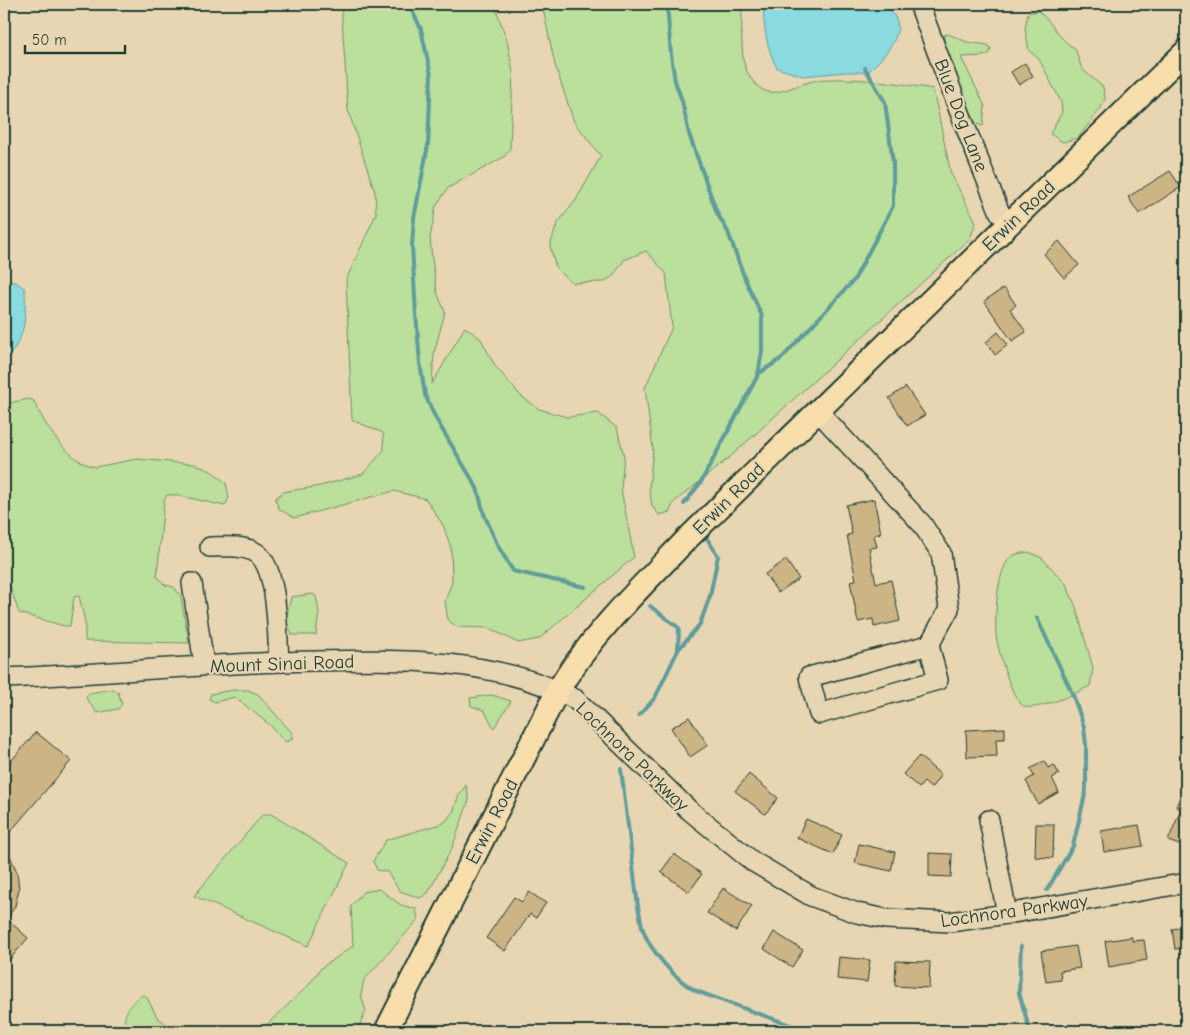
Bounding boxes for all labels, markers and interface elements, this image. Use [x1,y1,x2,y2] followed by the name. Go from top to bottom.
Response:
[25,22,125,54] scale bar
[32,31,67,49] text: 50 m
[929,56,993,175] street label: Blue Dog Lane
[978,176,1060,256] street label: Erwin Road
[688,458,769,539] street label: Erwin Road
[209,650,355,678] street label: Mount Sinai Road
[571,697,694,816] street label: Lochnora Parkway
[461,775,523,868] street label: Erwin Road
[939,890,1090,932] street label: Lochnora Parkway

